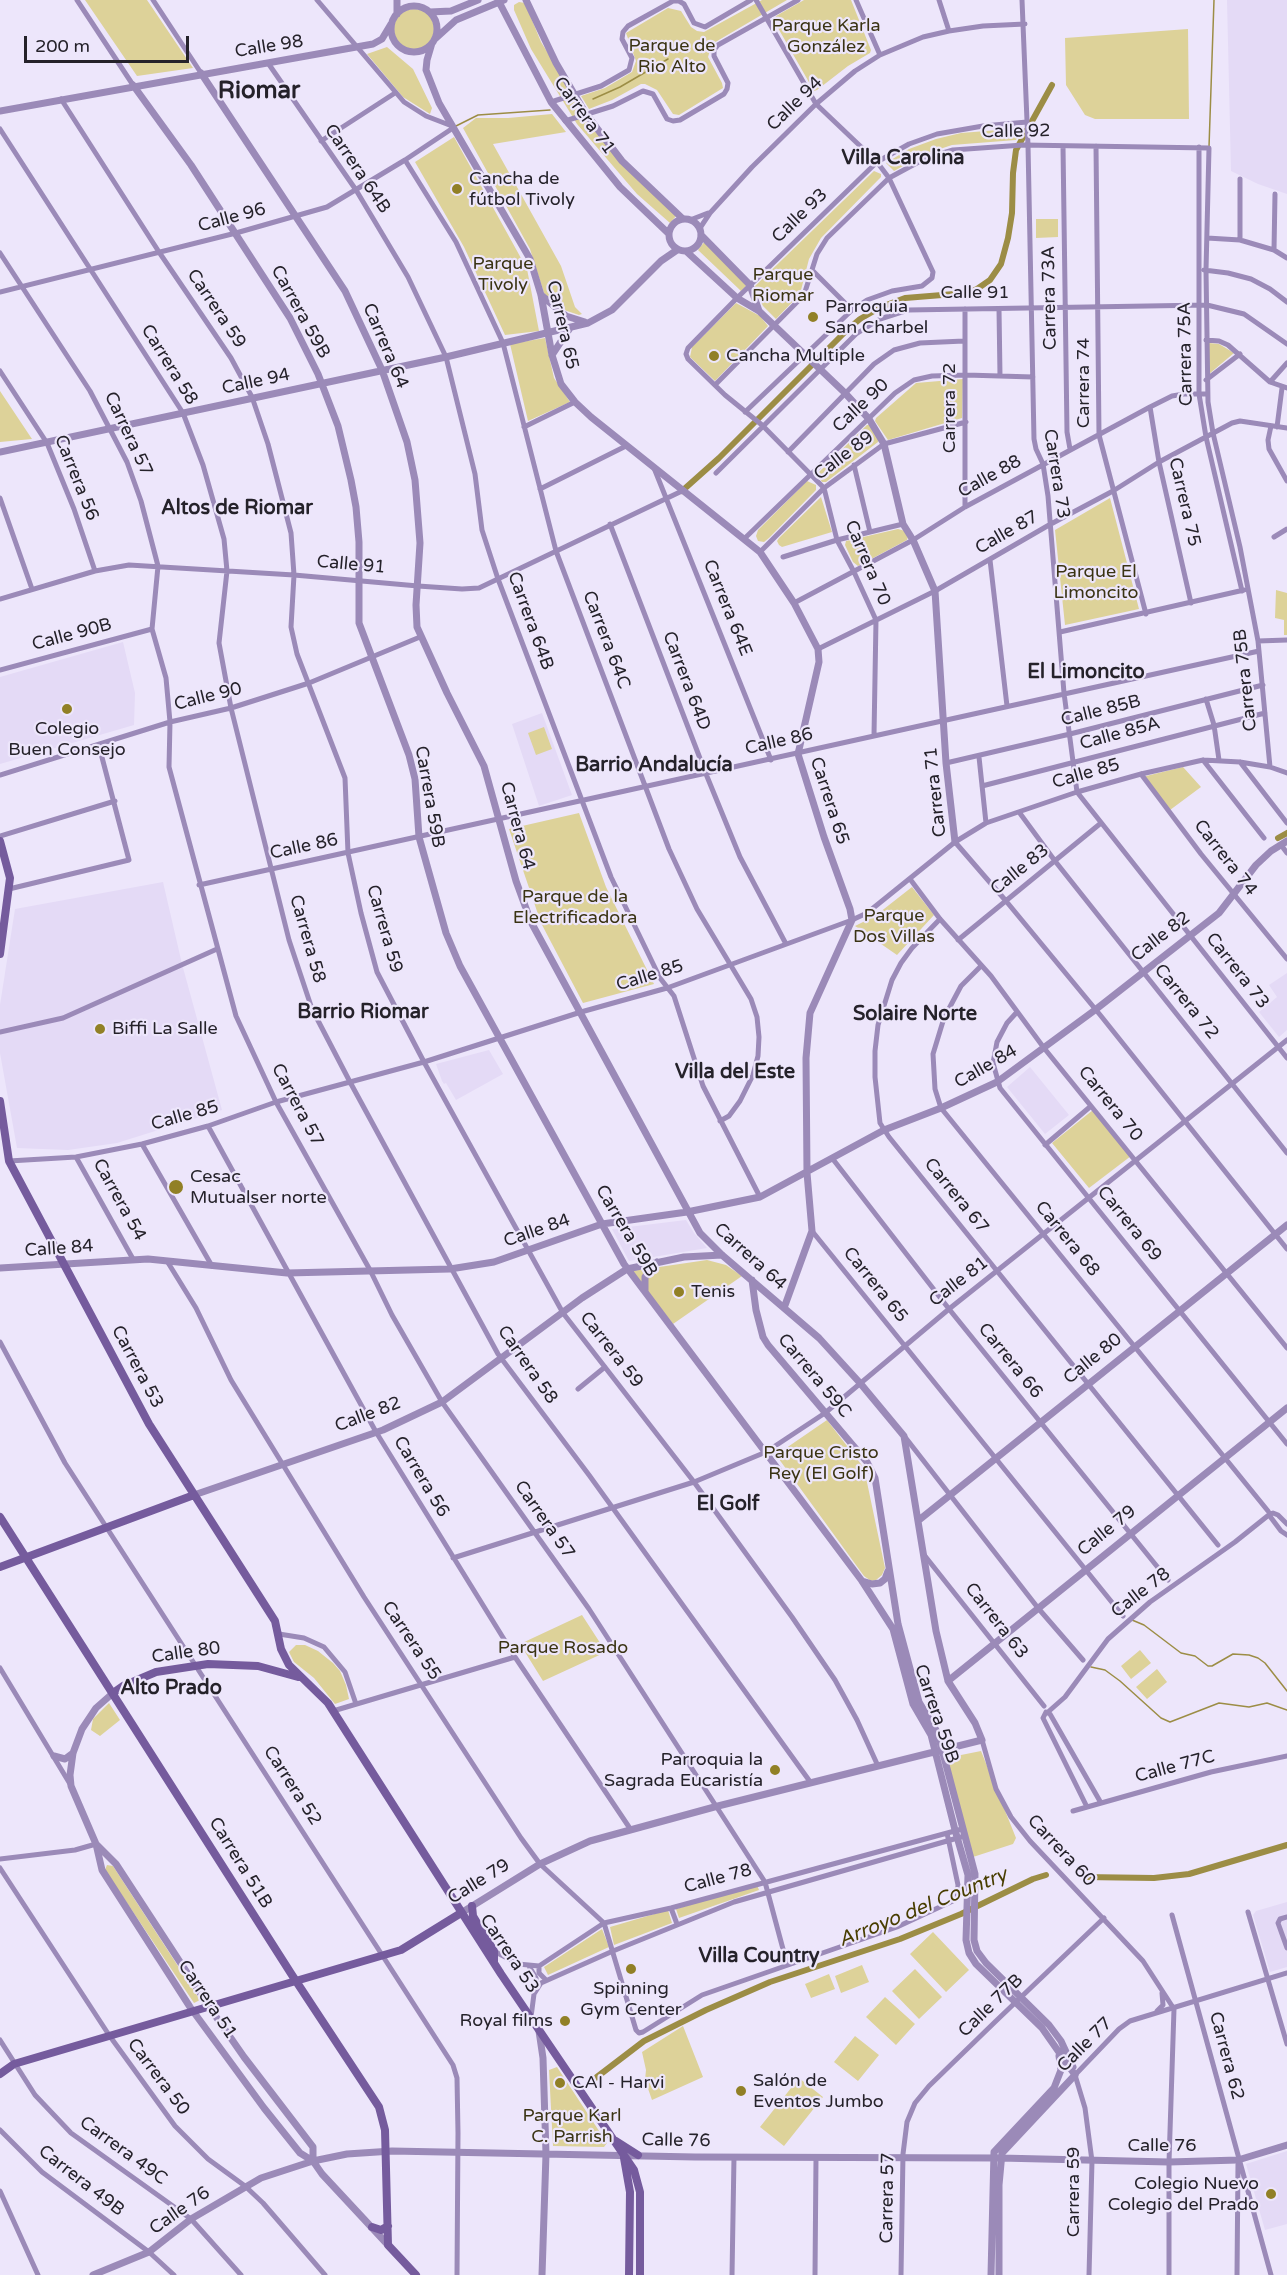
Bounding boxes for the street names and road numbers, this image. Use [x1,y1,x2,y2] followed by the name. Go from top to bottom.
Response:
[233,31,305,63] street label: Calle 98
[763,72,827,136] street label: Calle 94
[549,73,619,159] street label: Carrera 71
[319,120,395,218] street label: Carrera 64B
[981,121,1051,143] street label: Calle 92
[768,184,832,248] street label: Calle 93
[196,199,268,237] street label: Calle 96
[1038,246,1062,350] street label: Carrera 73A
[266,262,334,362] street label: Carrera 59B
[182,265,250,353] street label: Carrera 59
[541,278,583,372] street label: Carrera 65
[940,282,1010,304] street label: Calle 91
[357,300,413,392] street label: Carrera 64
[1174,302,1198,406] street label: Carrera 75A
[136,321,202,409] street label: Carrera 58
[1073,338,1095,428] street label: Carrera 74
[939,363,961,453] street label: Carrera 72
[220,364,292,400] street label: Calle 94
[828,375,894,437] street label: Calle 90
[99,388,157,480] street label: Carrera 57
[810,427,878,485] street label: Calle 89
[1038,428,1074,520] street label: Carrera 73
[49,432,103,524] street label: Carrera 56
[955,451,1025,503] street label: Calle 88
[1163,455,1205,549] street label: Carrera 75
[972,506,1042,560] street label: Calle 87
[839,517,895,609] street label: Carrera 70
[316,551,386,579] street label: Calle 91
[698,557,756,659] street label: Carrera 64E
[502,569,558,673] street label: Carrera 64B
[577,588,635,692] street label: Carrera 64C
[30,614,114,656] street label: Calle 90B
[1230,628,1262,732] street label: Carrera 75B
[657,629,715,733] street label: Carrera 64D
[172,678,244,716] street label: Calle 90
[1059,691,1143,731] street label: Calle 85B
[1077,713,1163,755] street label: Calle 85A
[743,724,815,760] street label: Calle 86
[409,744,449,850] street label: Carrera 59B
[921,746,951,838] street label: Carrera 71
[1050,754,1122,794] street label: Calle 85
[805,755,853,847] street label: Carrera 65
[495,779,539,873] street label: Carrera 64
[1189,816,1261,900] street label: Carrera 74
[268,829,340,865] street label: Calle 86
[986,840,1054,900] street label: Calle 83
[361,882,407,976] street label: Carrera 59
[284,892,330,986] street label: Carrera 58
[1127,907,1195,967] street label: Calle 82
[1201,929,1273,1013] street label: Carrera 73
[614,956,686,996] street label: Calle 85
[1149,960,1223,1044] street label: Carrera 72
[951,1040,1021,1094] street label: Calle 84
[266,1060,328,1150] street label: Carrera 57
[1073,1062,1147,1146] street label: Carrera 70
[149,1096,221,1136] street label: Calle 85
[919,1154,993,1238] street label: Carrera 67
[88,1155,150,1245] street label: Carrera 54
[590,1181,662,1281] street label: Carrera 59B
[1092,1182,1166,1266] street label: Carrera 69
[1030,1197,1104,1281] street label: Carrera 68
[501,1210,573,1252] street label: Calle 84
[709,1219,791,1295] street label: Carrera 64
[24,1236,94,1262] street label: Calle 84
[838,1243,912,1327] street label: Carrera 65
[925,1252,993,1312] street label: Calle 81
[575,1308,647,1392] street label: Carrera 59
[973,1319,1047,1403] street label: Carrera 66
[106,1322,168,1412] street label: Carrera 53
[492,1322,562,1408] street label: Carrera 58
[1059,1329,1127,1389] street label: Calle 80
[773,1330,855,1422] street label: Carrera 59C
[332,1393,404,1437] street label: Calle 82
[388,1433,454,1521] street label: Carrera 56
[509,1477,579,1563] street label: Carrera 57
[1073,1501,1141,1561] street label: Calle 79
[1107,1563,1175,1623] street label: Calle 78
[960,1579,1032,1663] street label: Carrera 63
[377,1597,445,1685] street label: Carrera 55
[150,1637,222,1669] street label: Calle 80
[909,1662,963,1766] street label: Carrera 59B
[258,1742,326,1830] street label: Carrera 52
[1133,1746,1217,1788] street label: Calle 77C
[1022,1810,1100,1892] street label: Carrera 60
[204,1814,276,1912] street label: Carrera 51B
[444,1855,514,1909] street label: Calle 79
[682,1860,754,1898] street label: Calle 78
[475,1910,543,1998] street label: Carrera 53
[173,1956,241,2044] street label: Carrera 51
[954,1970,1028,2042] street label: Calle 77B
[1204,2009,1248,2103] street label: Carrera 62
[1053,2013,1117,2077] street label: Calle 77
[122,2034,194,2120] street label: Carrera 50
[75,2112,171,2190] street label: Carrera 49C
[641,2130,711,2152] street label: Calle 76
[1127,2135,1197,2157] street label: Calle 76
[34,2141,128,2221] street label: Carrera 49B
[1063,2147,1085,2237] street label: Carrera 59
[876,2153,900,2243] street label: Carrera 57
[146,2182,214,2240] street label: Calle 76

